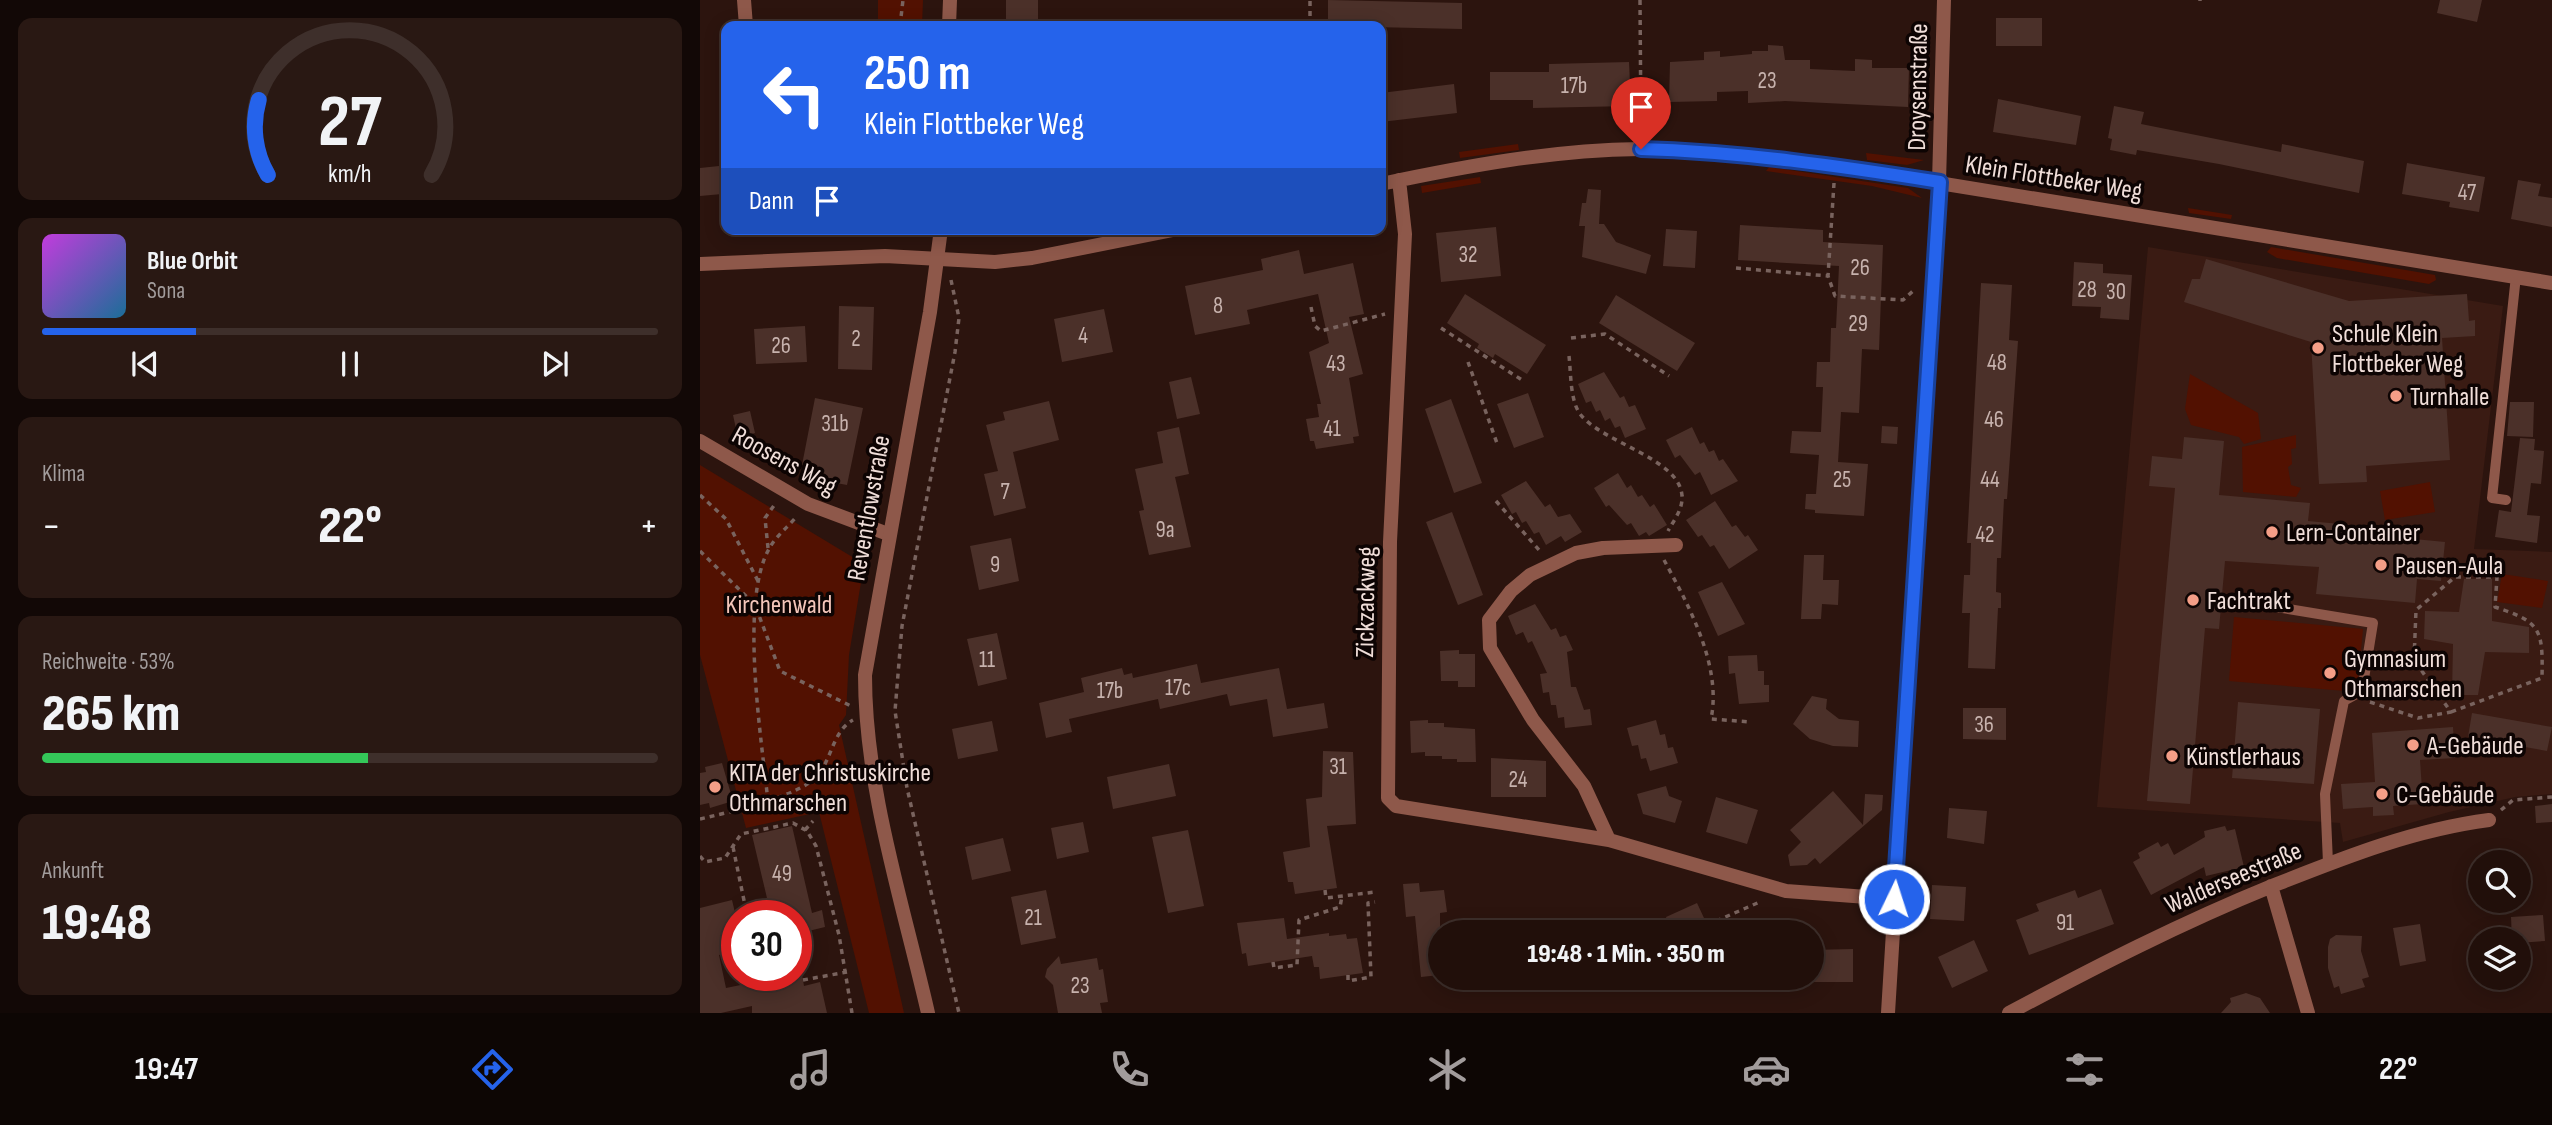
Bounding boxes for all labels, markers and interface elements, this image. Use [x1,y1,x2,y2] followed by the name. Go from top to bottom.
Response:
[1902,23,1935,151] street label: Droysenstraße
[864,45,970,104] text: 250 m
[749,49,840,140] icon: left
[1757,67,1777,95] house number: 23
[1561,72,1587,100] house number: 17b
[1611,77,1671,149] pin
[318,79,382,167] text: 27
[1622,88,1660,126] icon: arrive
[864,105,1084,144] text: Klein Flottbeker Weg
[1963,149,2144,208] street label: Klein Flottbeker Weg
[328,159,372,190] text: km/h
[2458,179,2476,207] house number: 47
[808,182,846,220] icon: arrive
[749,186,794,217] text: Dann
[1458,241,1478,269] house number: 32
[147,246,238,277] text: Blue Orbit
[1850,254,1870,282] house number: 26
[2077,276,2097,304] house number: 28
[147,277,185,305] text: Sona
[2106,278,2126,306] house number: 30
[1213,292,1223,320] house number: 8
[1848,310,1868,338] house number: 29
[2332,319,2463,380] place label: Schule Klein Flottbeker Weg
[1078,322,1088,350] house number: 4
[851,325,861,353] house number: 2
[771,332,791,360] house number: 26
[2310,340,2326,356] marker: Schule Klein Flottbeker Weg
[126,345,164,383] icon: previous
[331,345,369,383] icon: pause
[536,345,574,383] icon: next
[1987,349,2007,377] house number: 48
[1326,350,1346,378] house number: 43
[2410,382,2489,413] place label: Turnhalle
[2388,388,2404,404] marker: Turnhalle
[1984,406,2004,434] house number: 46
[821,410,849,438] house number: 31b
[1323,415,1341,443] house number: 41
[726,420,842,503] street label: Roosens Weg
[841,433,898,583] street label: Reventlowstraße
[42,460,85,488] text: Klima
[1833,466,1851,494] house number: 25
[1980,466,2000,494] house number: 44
[1000,478,1010,506] house number: 7
[318,495,382,558] text: 22°
[42,504,61,549] text: −
[639,504,658,549] text: +
[1155,516,1175,544] house number: 9a
[2286,518,2421,549] place label: Lern-Container
[1975,521,1995,549] house number: 42
[2264,524,2280,540] marker: Lern-Container
[1350,546,1383,658] street label: Zickzackweg
[990,551,1000,579] house number: 9
[2395,551,2503,582] place label: Pausen-Aula
[2373,557,2389,573] marker: Pausen-Aula
[2207,586,2291,617] place label: Fachtrakt
[726,590,832,621] park label: Kirchenwald
[2185,592,2201,608] marker: Fachtrakt
[2344,644,2462,705] place label: Gymnasium Othmarschen
[979,646,995,674] house number: 11
[42,648,175,676] text: Reichweite · 53%
[2322,665,2338,681] marker: Gymnasium Othmarschen
[1165,674,1191,702] house number: 17c
[1097,677,1123,705] house number: 17b
[42,683,180,746] text: 265 km
[1974,711,1994,739] house number: 36
[2426,731,2524,762] place label: A-Gebäude
[2405,737,2421,753] marker: A-Gebäude
[2186,742,2301,773] place label: Künstlerhaus
[2164,748,2180,764] marker: Künstlerhaus
[1329,753,1347,781] house number: 31
[729,758,931,819] place label: KITA der Christuskirche Othmarschen
[1509,766,1528,794] house number: 24
[707,779,723,795] marker: KITA der Christuskirche Othmarschen
[2396,780,2494,811] place label: C-Gebäude
[2374,786,2390,802] marker: C-Gebäude
[2161,836,2307,921] street label: Walderseestraße
[2468,850,2531,990] map controls
[2468,850,2531,913] button: search
[42,857,104,885] text: Ankunft
[772,860,792,888] house number: 49
[1857,862,1931,936] position arrow
[42,892,152,955] text: 19:48
[721,900,812,991] speed limit sign: 30
[1024,904,1042,932] house number: 21
[2056,909,2074,937] house number: 91
[2468,927,2531,990] button: layers
[1527,939,1725,970] text: 19:48 · 1 Min. · 350 m
[1070,972,1090,1000] house number: 23
[468,1045,517,1094] icon: directions
[786,1045,835,1094] icon: music
[1105,1045,1154,1094] icon: phone
[1423,1045,1472,1094] icon: climate
[1742,1045,1791,1094] icon: car
[2060,1045,2109,1094] icon: filters
[135,1050,198,1089] text: 19:47
[2379,1050,2417,1089] text: 22°

